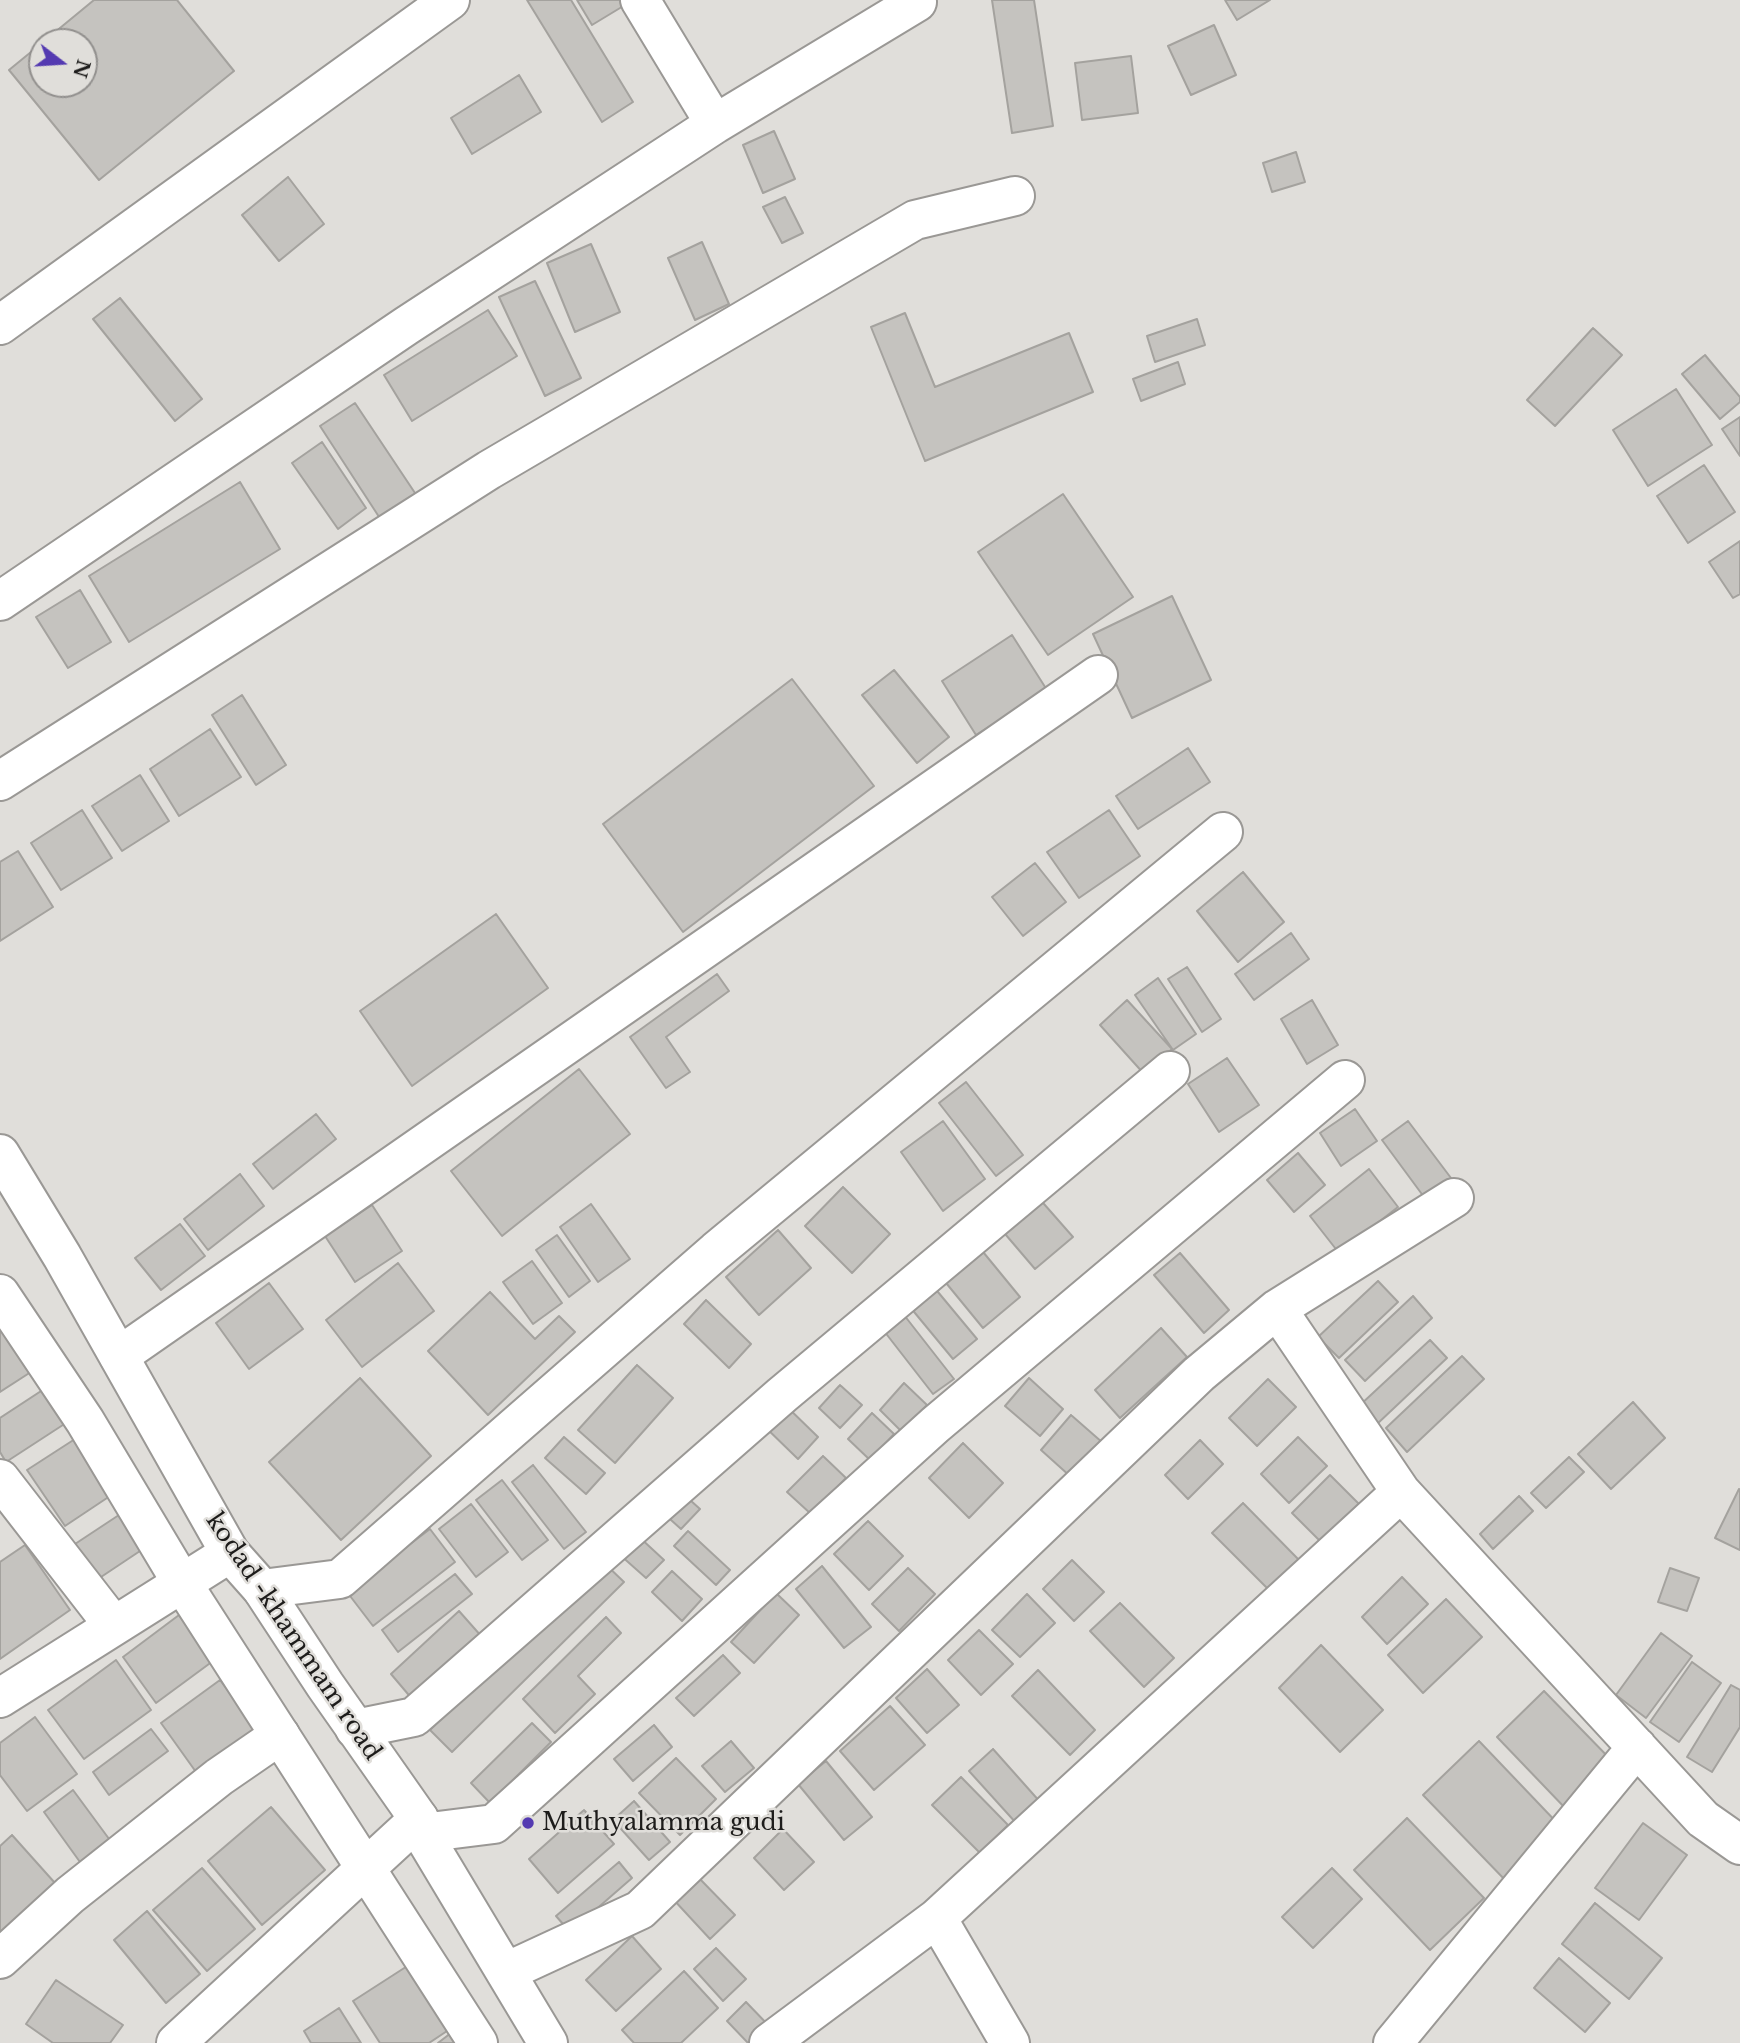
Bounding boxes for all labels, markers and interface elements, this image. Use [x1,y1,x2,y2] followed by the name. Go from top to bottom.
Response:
[28,28,98,98] north arrow
[68,57,95,81] text: N
[199,1508,387,1766] street label: kodad -khammam road
[542,1809,785,1837] place label: Muthyalamma gudi
[520,1815,536,1831] marker: Muthyalamma gudi

